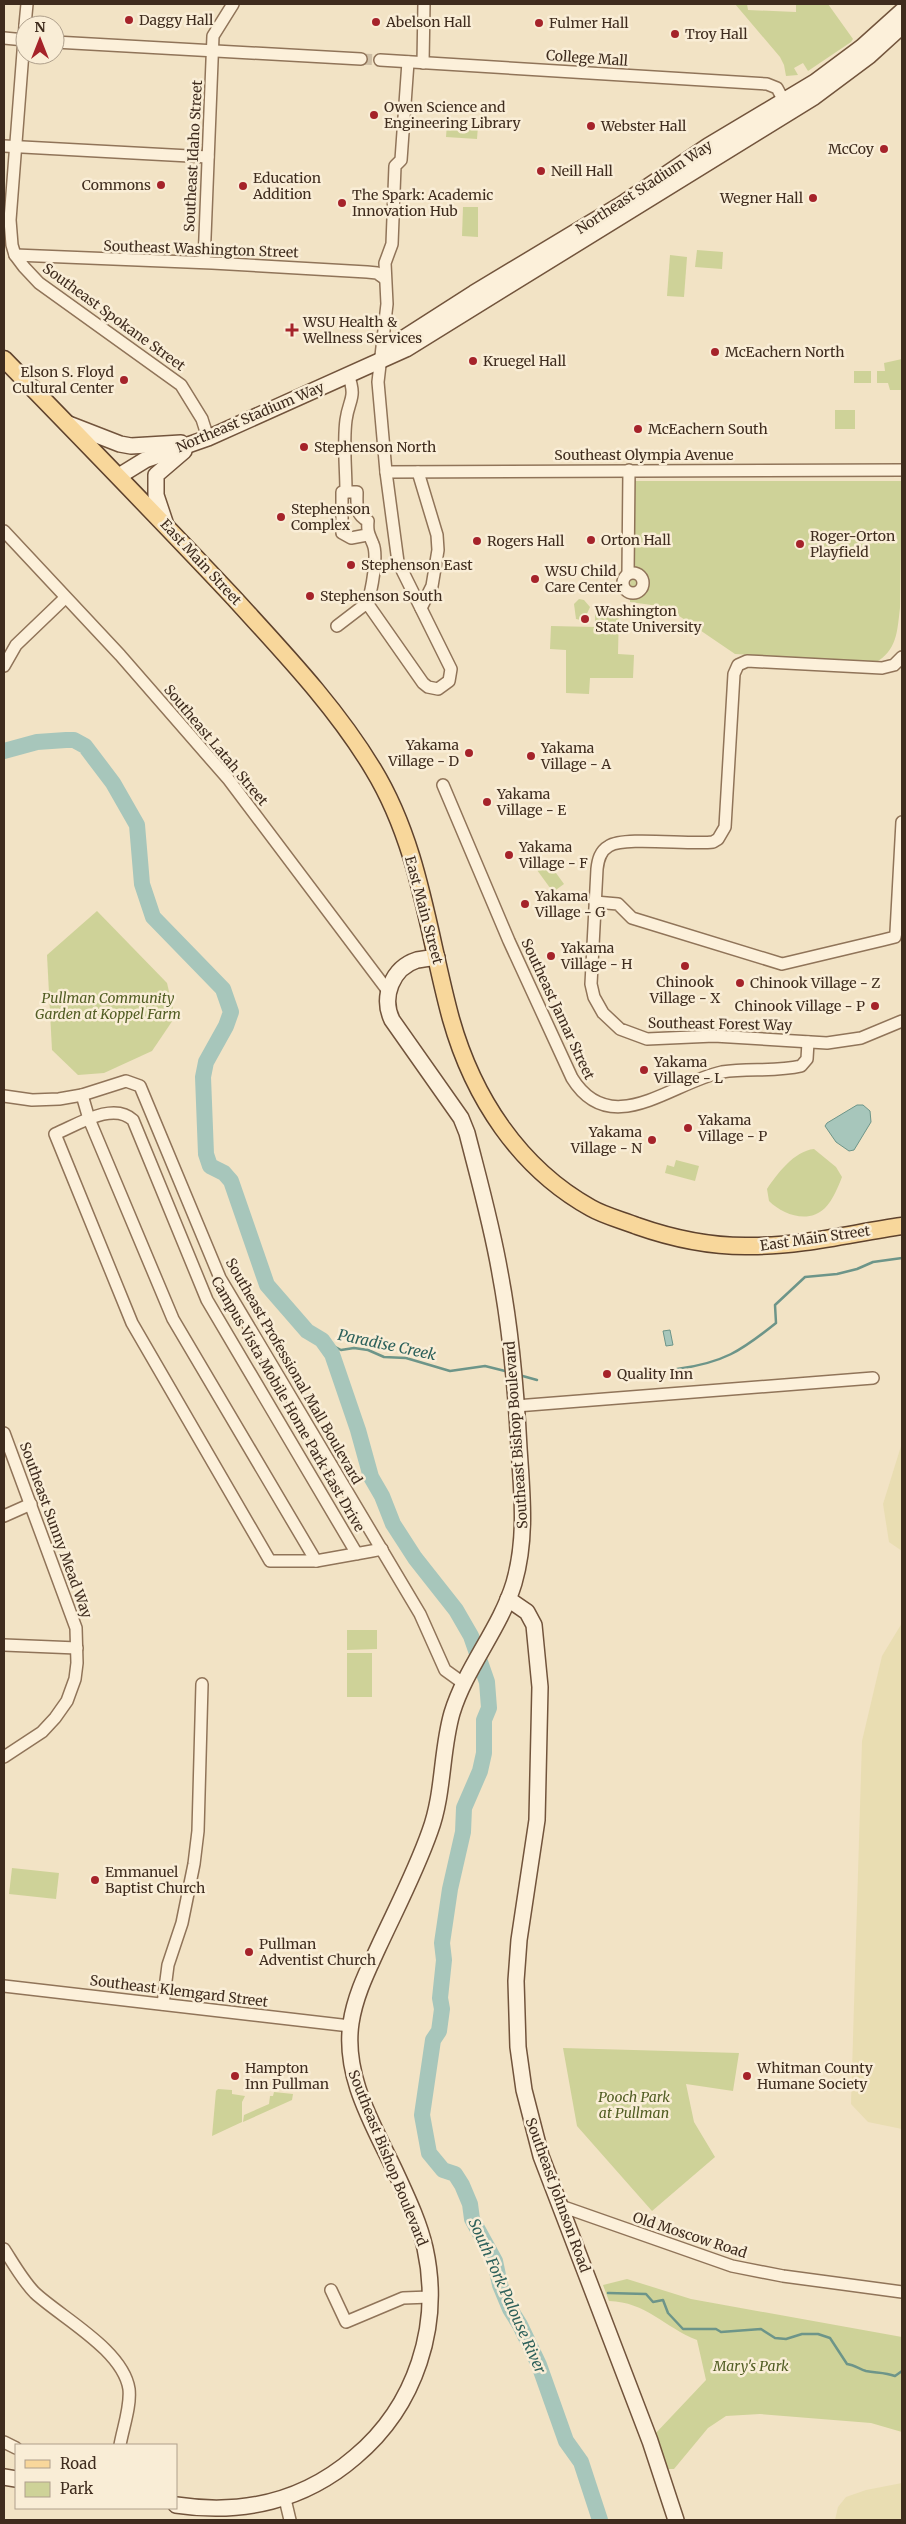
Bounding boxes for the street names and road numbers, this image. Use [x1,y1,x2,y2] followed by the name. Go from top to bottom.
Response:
[545,46,629,70] street label: College Mall
[180,79,206,232] street label: Southeast Idaho Street
[572,136,716,238] street label: Northeast Stadium Way
[103,237,300,261] street label: Southeast Washington Street
[39,259,189,375] street label: Southeast Spokane Street
[173,377,328,456] street label: Northeast Stadium Way
[554,446,734,464] street label: Southeast Olympia Avenue
[157,515,246,609] street label: East Main Street
[160,681,272,810] street label: Southeast Latah Street
[401,854,447,967] street label: East Main Street
[517,936,599,1083] street label: Southeast Jamar Street
[648,1014,793,1034] street label: Southeast Forest Way
[759,1221,872,1255] street label: East Main Street
[222,1255,367,1488] street label: Southeast Professional Mall Boulevard
[207,1273,369,1535] street label: Campus Vista Mobile Home Park East Drive
[500,1340,532,1530] street label: Southeast Bishop Boulevard
[16,1440,97,1621] street label: Southeast Sunny Mead Way
[89,1971,270,2011] street label: Southeast Klemgard Street
[344,2067,432,2249] street label: Southeast Bishop Boulevard
[522,2115,595,2275] street label: Southeast Johnson Road
[631,2208,750,2262] street label: Old Moscow Road

